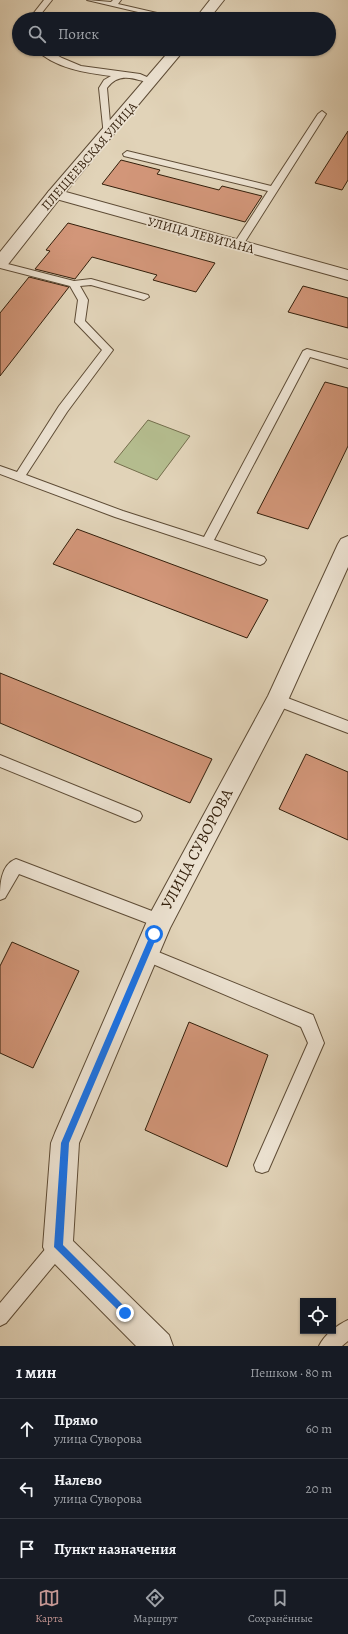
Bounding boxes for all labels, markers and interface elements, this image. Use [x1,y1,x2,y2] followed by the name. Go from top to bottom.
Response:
[12,12,336,56] search box
[26,23,48,45] icon: search
[58,24,99,44] text: Поиск
[37,98,141,214] street label: ПЛЕЩЕЕВСКАЯ УЛИЦА
[146,213,257,258] street label: УЛИЦА ЛЕВИТАНА
[156,784,238,913] street label: УЛИЦА СУВОРОВА
[145,925,163,943] route start
[300,1298,336,1334] map controls
[300,1298,336,1334] button: locate
[116,1304,134,1322] route end
[16,1361,57,1384] text: 1 мин
[250,1364,332,1381] text: Пешком · 80 m
[54,1410,98,1430] text: Прямо
[16,1418,38,1440] icon: ahead
[306,1420,332,1437] text: 60 m
[54,1430,142,1447] text: улица Суворова
[54,1470,102,1490] text: Налево
[16,1478,38,1500] icon: left
[306,1480,332,1497] text: 20 m
[54,1490,142,1507] text: улица Суворова
[16,1538,38,1560] icon: arrive
[54,1539,176,1559] text: Пункт назначения
[35,1587,63,1626] tab: Карта
[133,1587,178,1626] tab: Маршрут
[248,1587,313,1626] tab: Сохранённые

